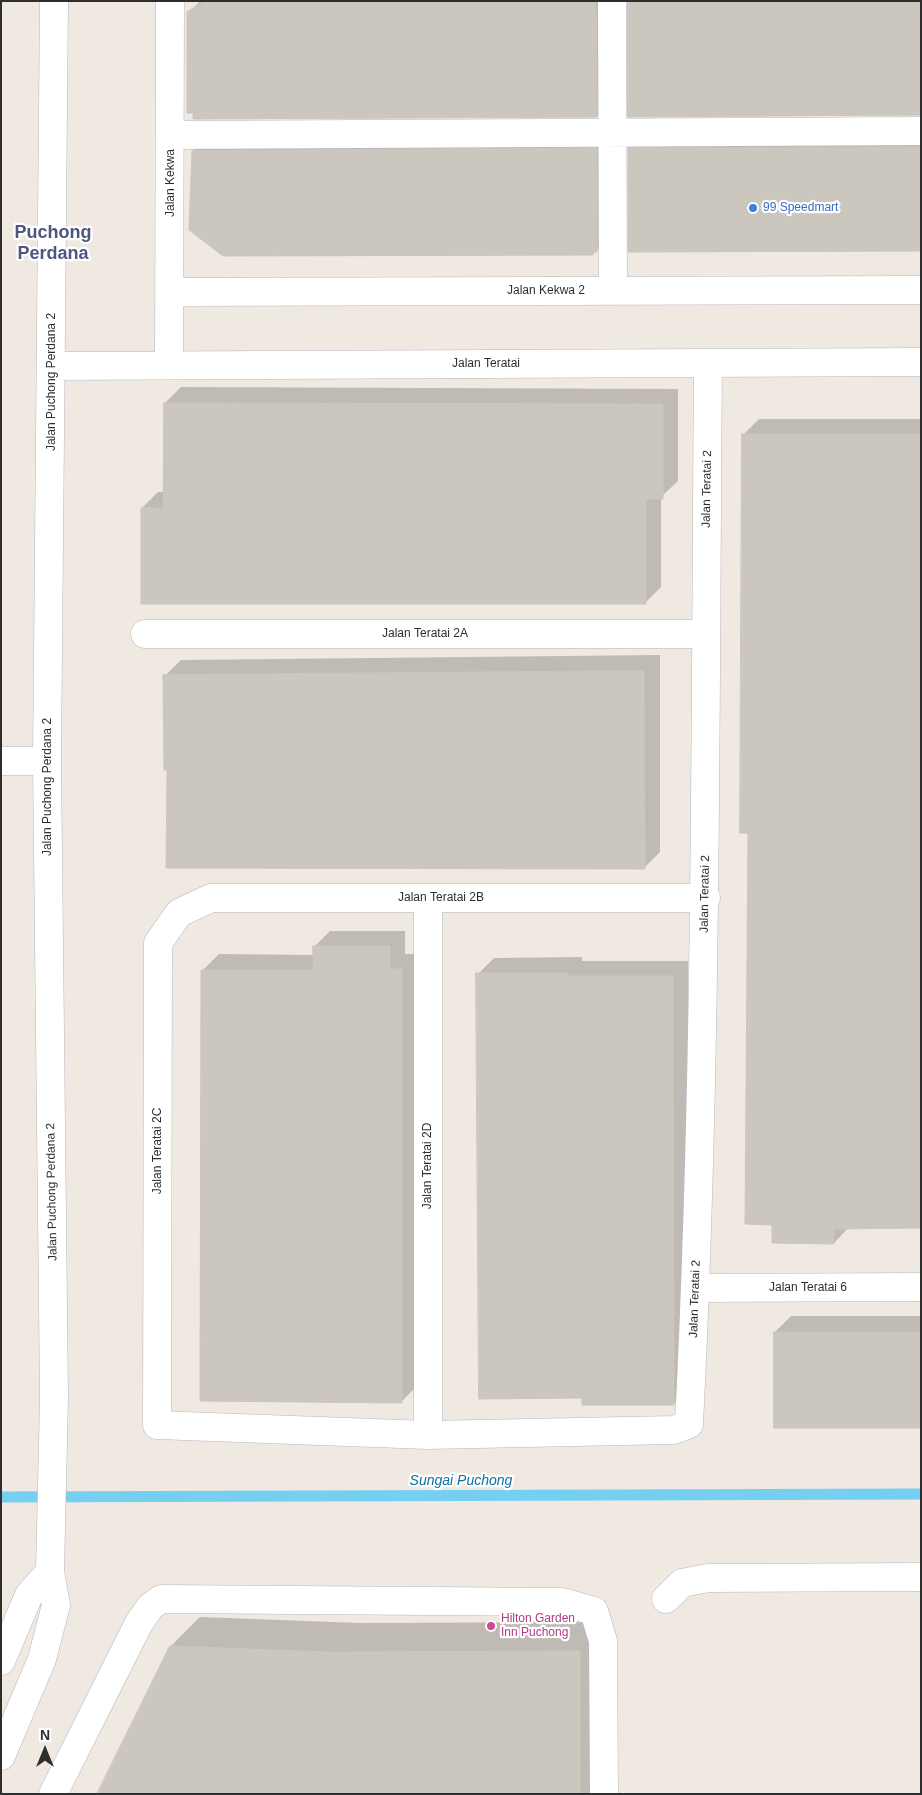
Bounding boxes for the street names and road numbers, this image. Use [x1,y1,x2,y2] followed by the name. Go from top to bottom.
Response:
[164,149,178,217] street label: Jalan Kekwa
[507,284,585,298] street label: Jalan Kekwa 2
[45,313,59,451] street label: Jalan Puchong Perdana 2
[452,357,520,371] street label: Jalan Teratai
[699,450,715,528] street label: Jalan Teratai 2
[382,627,468,641] street label: Jalan Teratai 2A
[41,718,55,856] street label: Jalan Puchong Perdana 2
[697,855,713,933] street label: Jalan Teratai 2
[398,891,484,905] street label: Jalan Teratai 2B
[151,1108,165,1194] street label: Jalan Teratai 2C
[44,1123,60,1261] street label: Jalan Puchong Perdana 2
[421,1123,435,1209] street label: Jalan Teratai 2D
[686,1260,704,1338] street label: Jalan Teratai 2
[769,1281,847,1295] street label: Jalan Teratai 6

